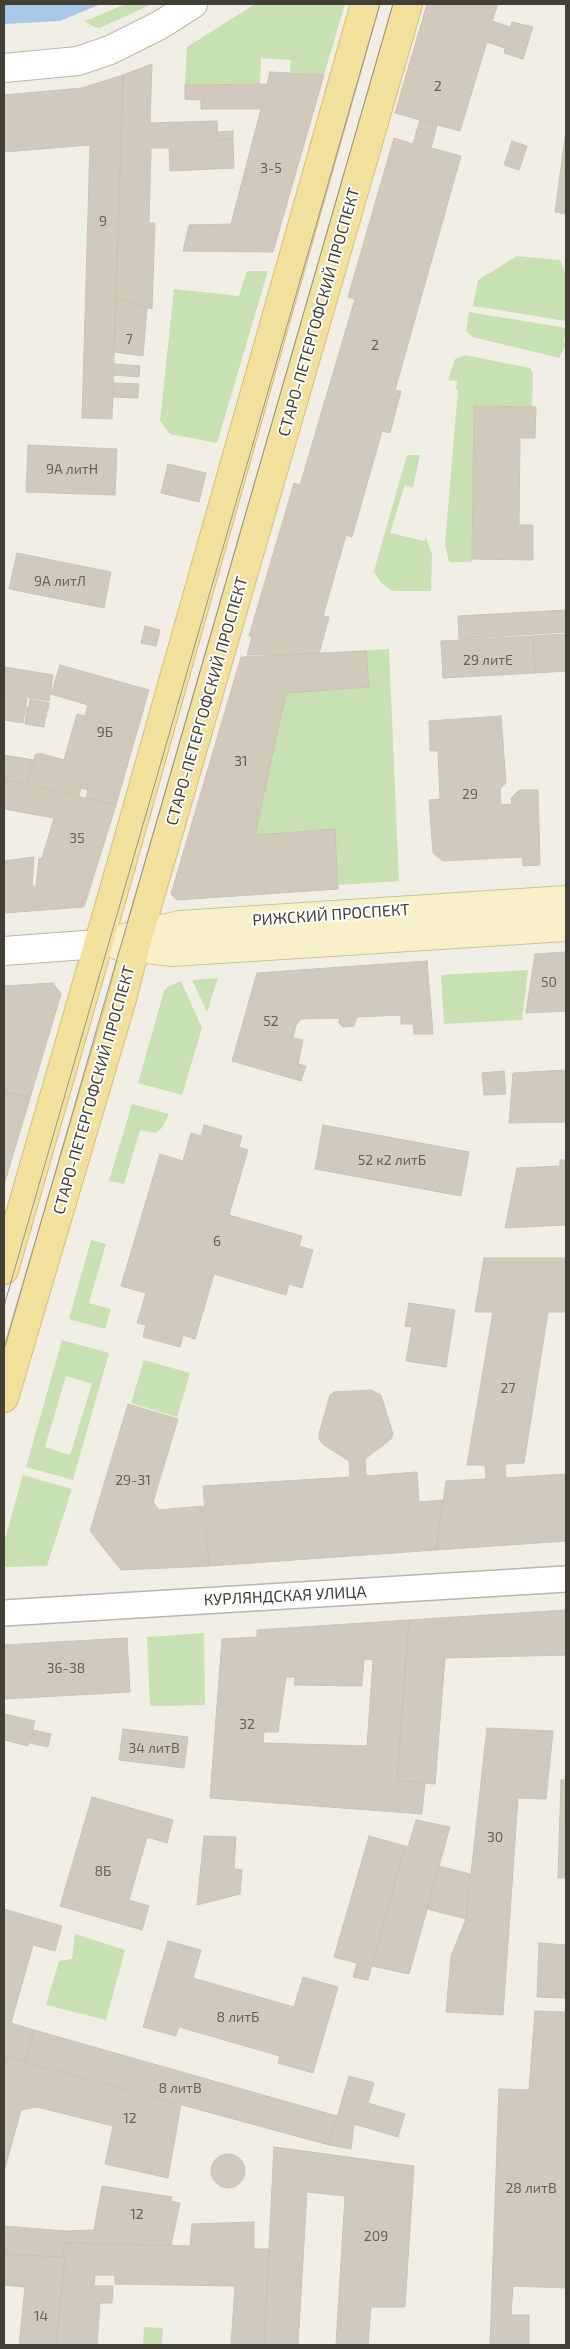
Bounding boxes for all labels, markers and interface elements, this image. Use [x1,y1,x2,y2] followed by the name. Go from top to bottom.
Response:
[434,78,442,94] house number: 2
[260,160,282,176] house number: 3-5
[274,185,364,439] street label: СТАРО-ПЕТЕРГОФСКИЙ ПРОСПЕКТ
[99,213,107,229] house number: 9
[125,331,133,347] house number: 7
[371,337,379,353] house number: 2
[46,461,98,477] house number: 9А литН
[34,573,86,589] house number: 9А литЛ
[162,574,252,828] street label: СТАРО-ПЕТЕРГОФСКИЙ ПРОСПЕКТ
[463,652,513,668] house number: 29 литЕ
[97,724,113,740] house number: 9Б
[234,753,248,769] house number: 31
[462,786,478,802] house number: 29
[69,830,85,846] house number: 35
[252,900,410,930] street label: РИЖСКИЙ ПРОСПЕКТ
[49,963,139,1217] street label: СТАРО-ПЕТЕРГОФСКИЙ ПРОСПЕКТ
[541,974,557,990] house number: 50
[263,1013,279,1029] house number: 52
[358,1152,426,1168] house number: 52 к2 литБ
[213,1233,221,1249] house number: 6
[500,1380,516,1396] house number: 27
[115,1472,151,1488] house number: 29-31
[203,1582,367,1610] street label: КУРЛЯНДСКАЯ УЛИЦА
[47,1660,85,1676] house number: 36-38
[239,1716,255,1732] house number: 32
[128,1740,180,1756] house number: 34 литВ
[487,1829,503,1845] house number: 30
[95,1863,111,1879] house number: 8Б
[217,2009,259,2025] house number: 8 литБ
[158,2080,202,2096] house number: 8 литВ
[123,2110,137,2126] house number: 12
[505,2180,557,2196] house number: 28 литВ
[130,2206,144,2222] house number: 12
[364,2228,388,2244] house number: 209
[34,2308,48,2324] house number: 14

